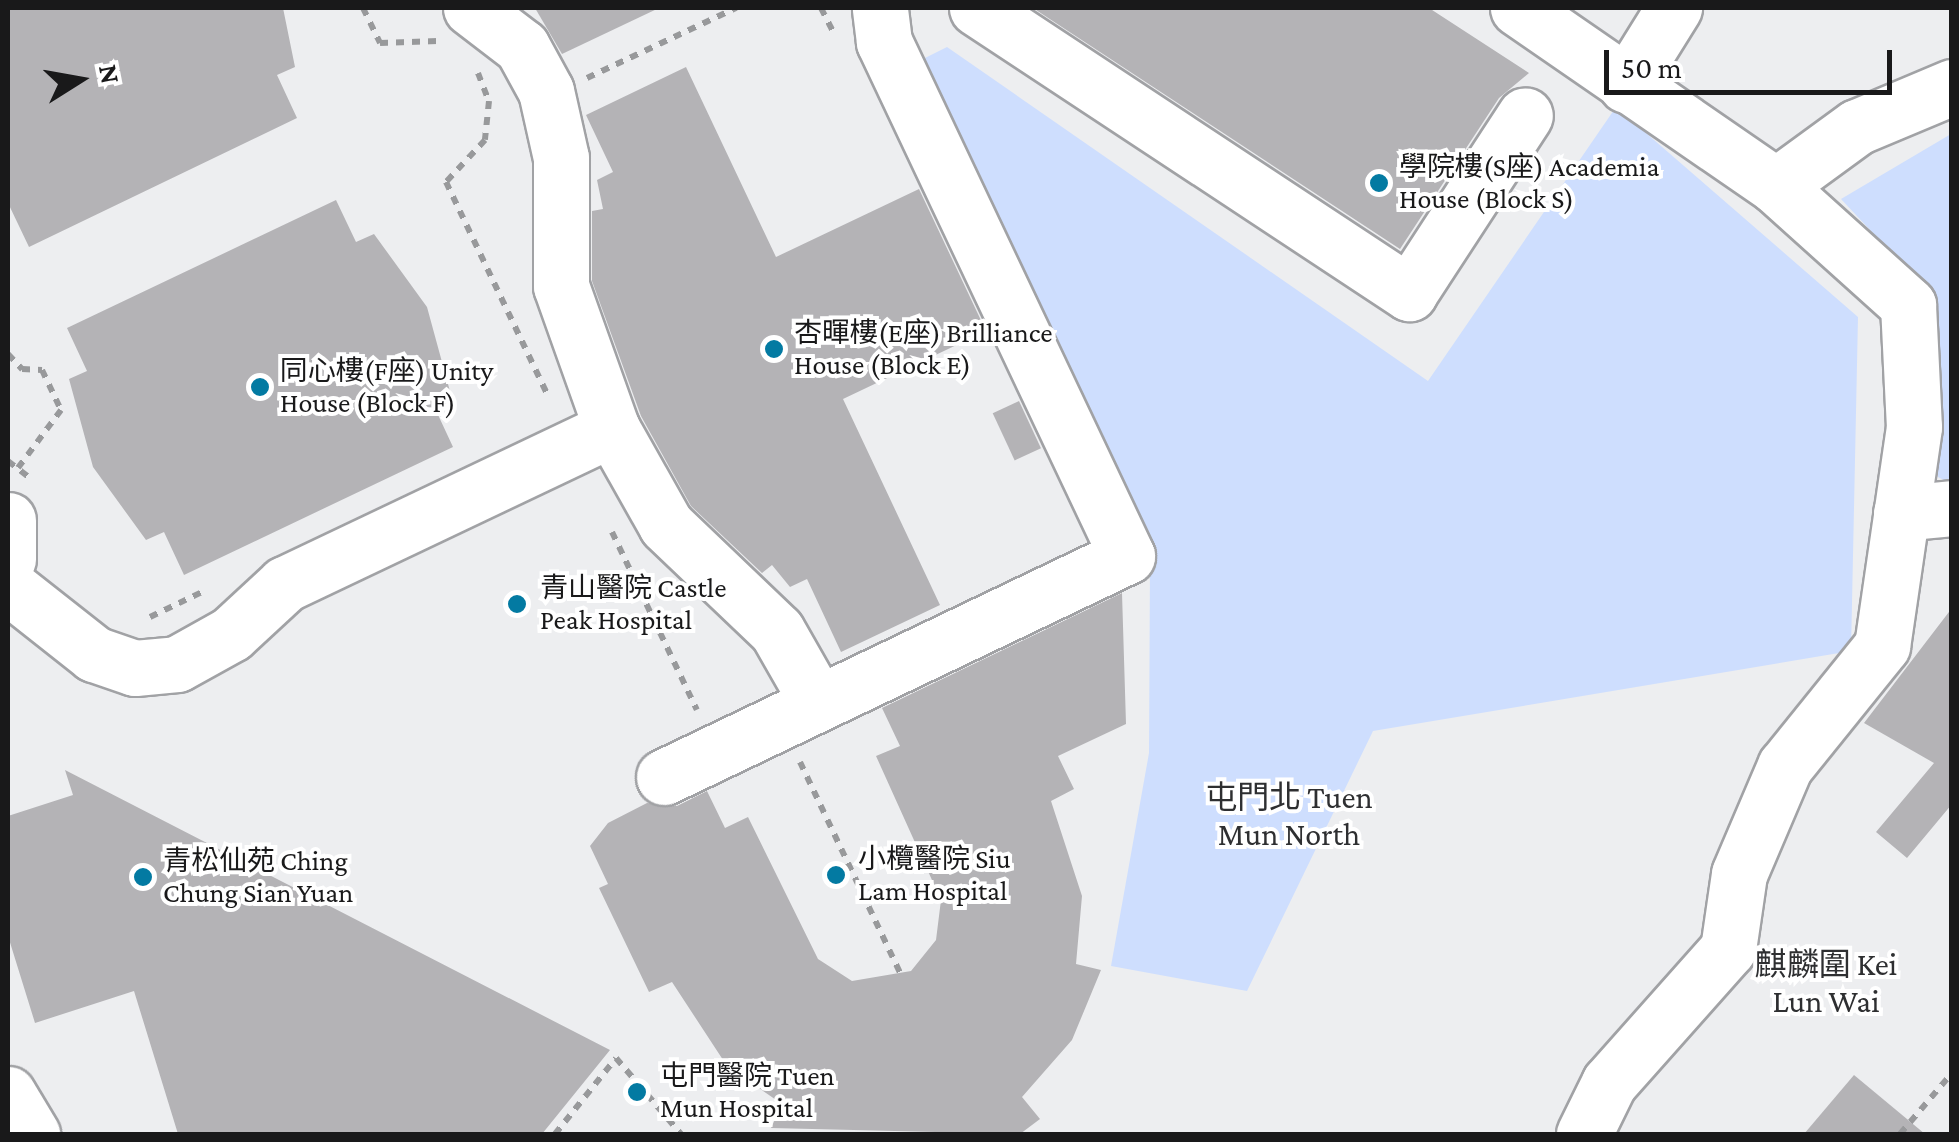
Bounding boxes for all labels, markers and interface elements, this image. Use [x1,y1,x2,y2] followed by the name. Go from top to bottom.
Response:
[30,30,130,130] north arrow
[1609,30,1896,92] scale bar
[1621,51,1682,84] text: 50 m
[93,62,127,87] text: N
[1399,150,1659,216] place label: 學院樓(S座) Academia House (Block S)
[1368,172,1390,194] marker: 學院樓(S座) Academia House (Block S)
[794,316,1053,382] place label: 杏暉樓(E座) Brilliance House (Block E)
[763,338,785,360] marker: 杏暉樓(E座) Brilliance House (Block E)
[280,354,493,420] place label: 同心樓(F座) Unity House (Block F)
[249,376,271,398] marker: 同心樓(F座) Unity House (Block F)
[540,571,727,637] place label: 青山醫院 Castle Peak Hospital
[504,591,530,617] marker: 青山醫院 Castle Peak Hospital
[1205,779,1373,854] district label: 屯門北 Tuen Mun North
[858,842,1011,908] place label: 小欖醫院 Siu Lam Hospital
[163,844,353,910] place label: 青松仙苑 Ching Chung Sian Yuan
[823,862,849,888] marker: 小欖醫院 Siu Lam Hospital
[132,866,154,888] marker: 青松仙苑 Ching Chung Sian Yuan
[1755,946,1897,1021] district label: 麒麟圍 Kei Lun Wai
[660,1059,835,1125] place label: 屯門醫院 Tuen Mun Hospital
[624,1079,650,1105] marker: 屯門醫院 Tuen Mun Hospital

